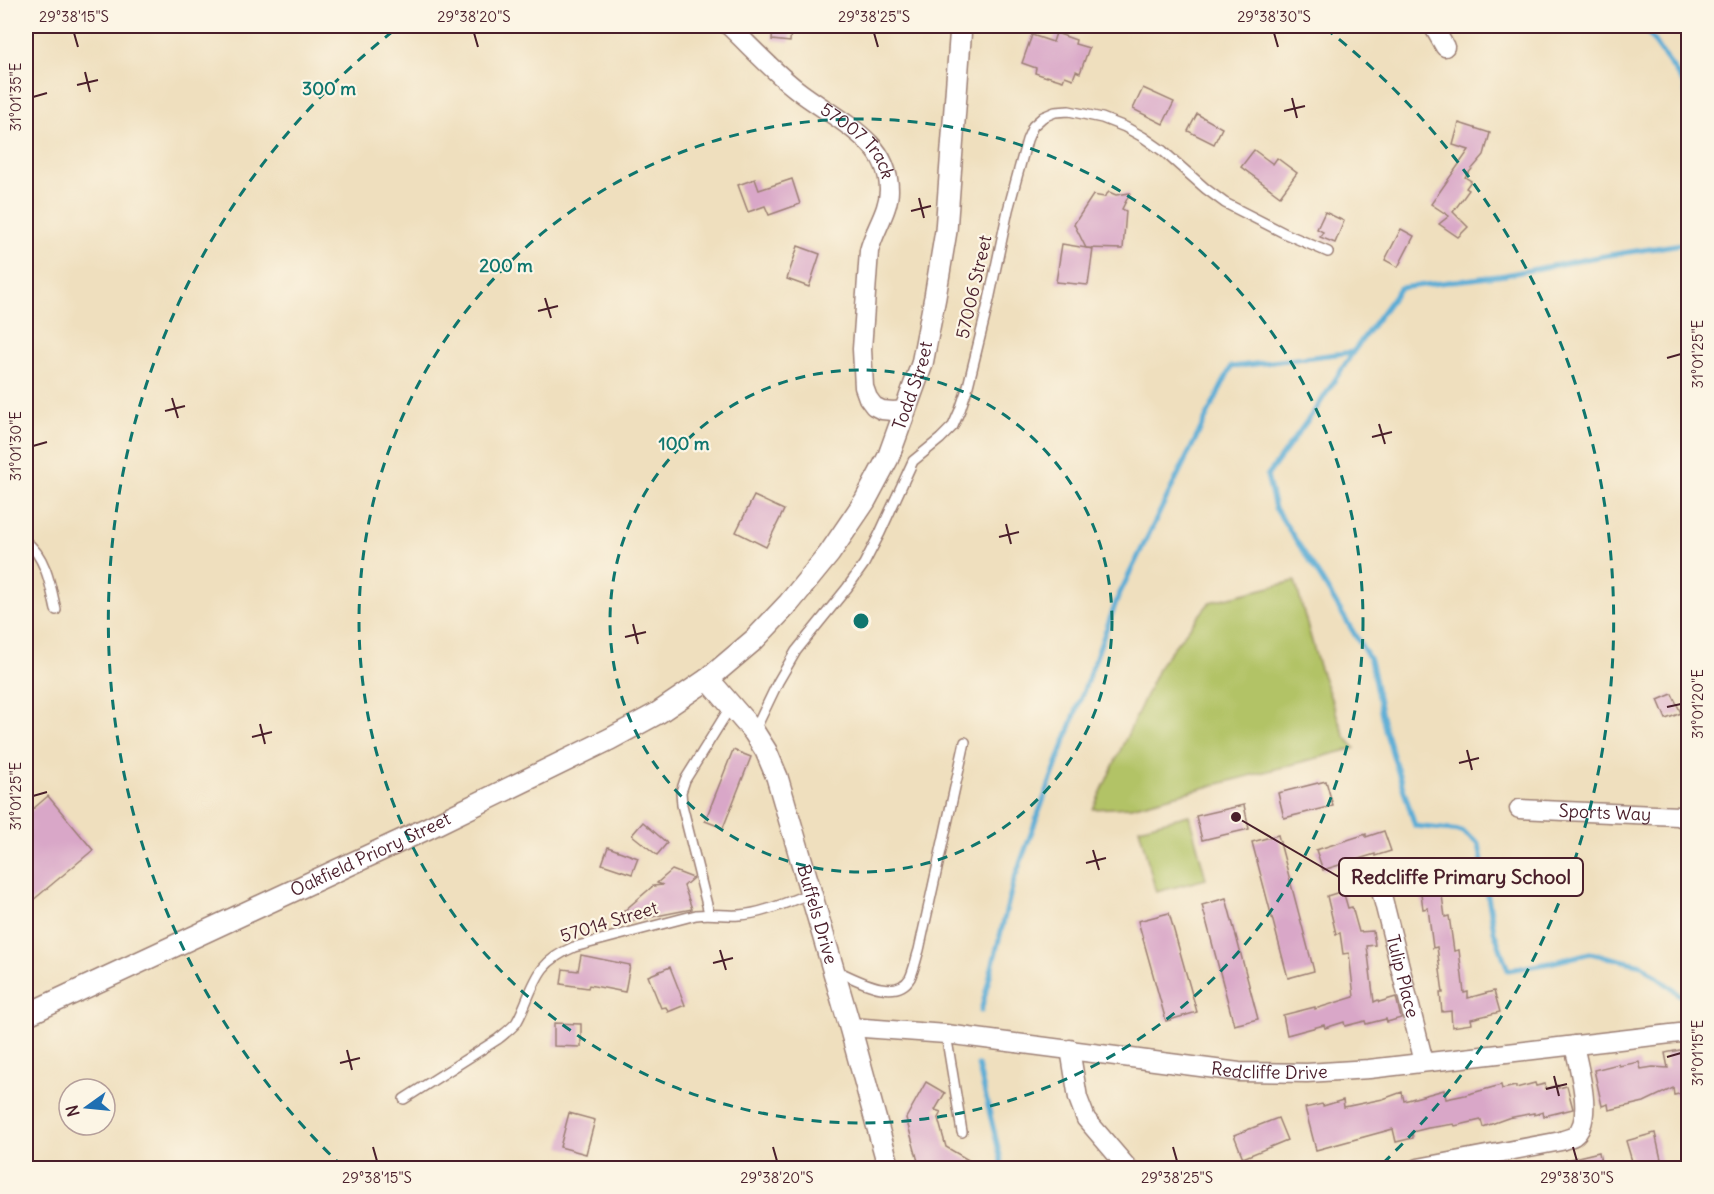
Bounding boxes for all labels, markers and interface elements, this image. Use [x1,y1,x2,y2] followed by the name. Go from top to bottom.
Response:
[39,7,109,26] text: 29°38'15"S
[437,7,511,26] text: 29°38'20"S
[838,7,910,26] text: 29°38'25"S
[1237,7,1311,26] text: 29°38'30"S
[6,62,25,132] text: 31°01'35"E
[302,77,356,100] text: 300 m
[816,98,900,181] street label: 57007 Track
[950,233,997,341] street label: 57006 Street
[479,254,533,277] text: 200 m
[1688,319,1707,388] text: 31°01'25"E
[887,339,937,433] street label: Todd Street
[6,411,25,481] text: 31°01'30"E
[659,432,710,455] text: 100 m
[851,611,871,631] centre of rings
[1688,669,1707,739] text: 31°01'20"E
[6,761,25,830] text: 31°01'25"E
[1558,799,1652,826] street label: Sports Way
[286,807,454,901] street label: Oakfield Priory Street
[1339,858,1583,896] callout: Redcliffe Primary School
[792,862,843,967] street label: Buffels Drive
[1351,864,1571,889] text: Redcliffe Primary School
[557,896,660,947] street label: 57014 Street
[1381,932,1424,1020] street label: Tulip Place
[1688,1020,1707,1086] text: 31°01'15"E
[1210,1056,1328,1084] street label: Redcliffe Drive
[57,1077,117,1137] north arrow
[61,1103,84,1119] text: N
[342,1168,412,1187] text: 29°38'15"S
[740,1168,814,1187] text: 29°38'20"S
[1141,1168,1213,1187] text: 29°38'25"S
[1540,1168,1614,1187] text: 29°38'30"S

